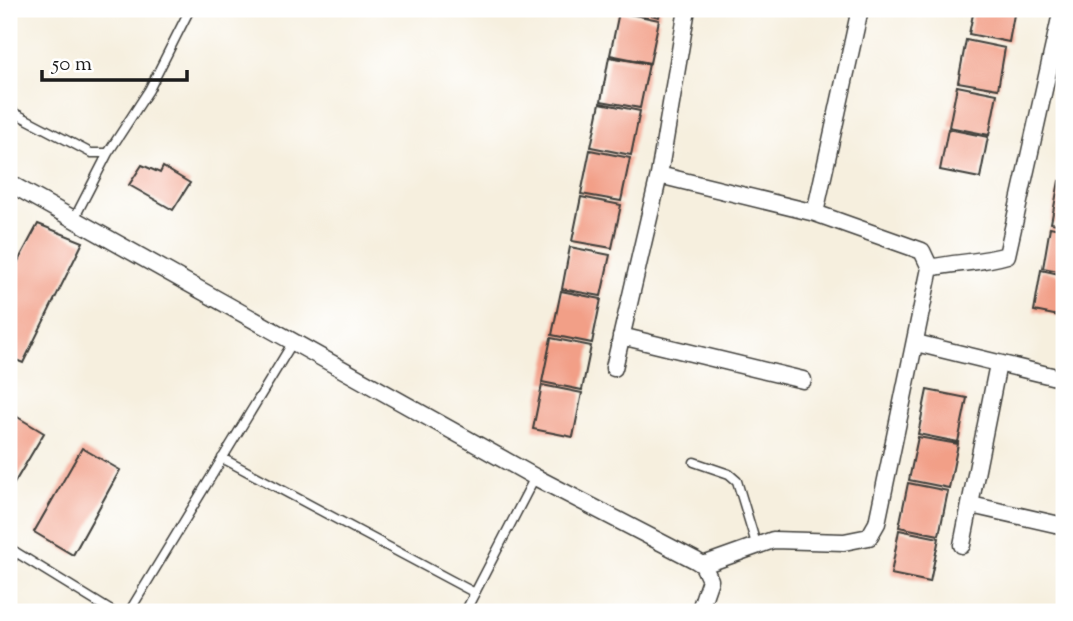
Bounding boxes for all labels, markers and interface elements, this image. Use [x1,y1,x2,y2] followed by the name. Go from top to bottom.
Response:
[42,38,187,82] scale bar
[51,50,92,80] text: 50 m

